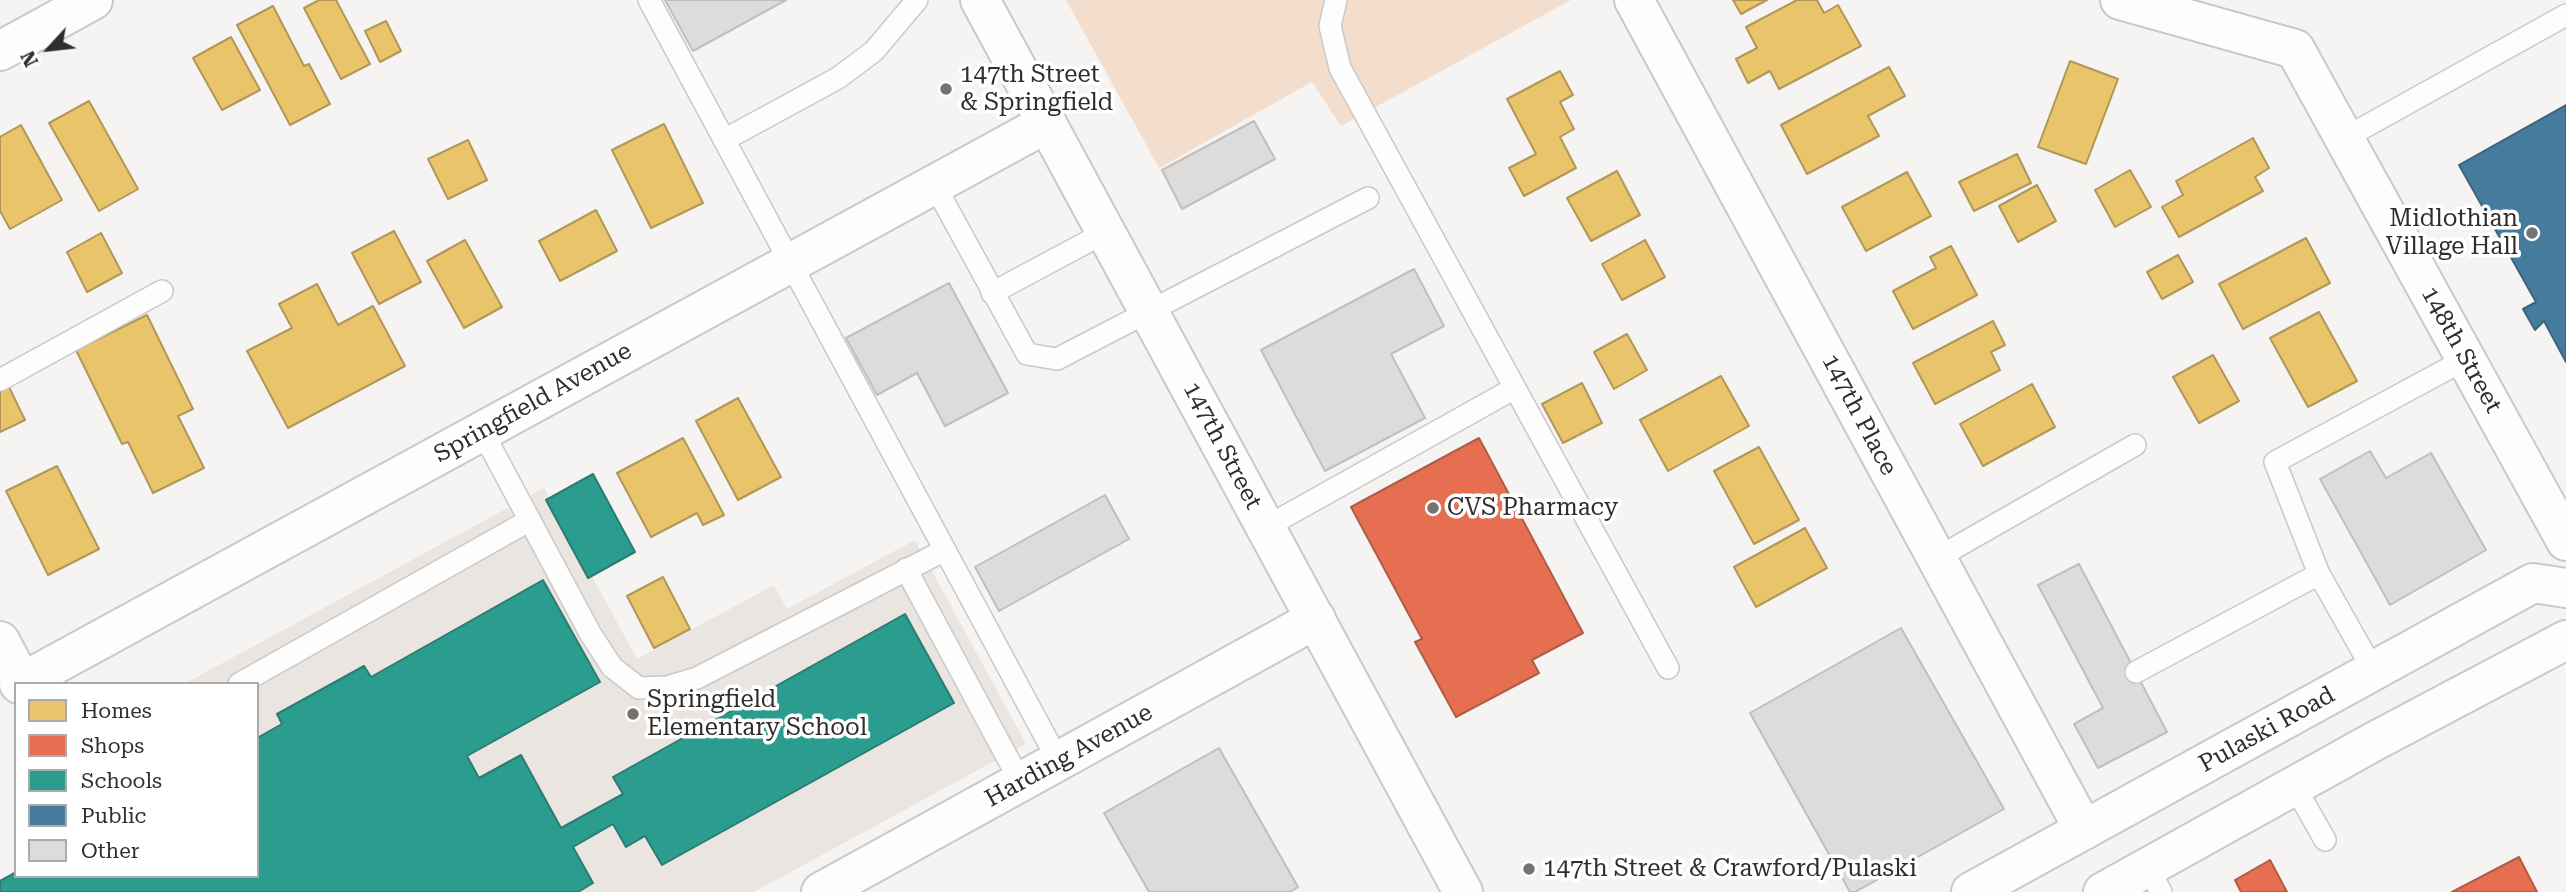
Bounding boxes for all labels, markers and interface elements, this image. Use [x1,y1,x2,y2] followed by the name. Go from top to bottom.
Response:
[14,14,84,84] north arrow
[16,47,43,71] text: N
[960,61,1113,117] place label: 147th Street & Springfield
[938,81,954,97] marker: 147th Street & Springfield
[2386,205,2518,261] place label: Midlothian Village Hall
[2524,225,2540,241] marker: Midlothian Village Hall
[2415,282,2507,418] street label: 148th Street
[429,337,637,469] street label: Springfield Avenue
[1815,350,1903,480] street label: 147th Place
[1176,378,1268,514] street label: 147th Street
[1447,494,1618,522] place label: CVS Pharmacy
[1425,500,1441,516] marker: CVS Pharmacy
[2194,681,2340,779] street label: Pulaski Road
[14,682,259,878] legend
[647,686,867,742] place label: Springfield Elementary School
[980,698,1158,814] street label: Harding Avenue
[81,699,152,723] text: Homes
[625,706,641,722] marker: Springfield Elementary School
[81,734,144,758] text: Shops
[81,769,162,793] text: Schools
[81,804,146,828] text: Public
[81,839,139,863] text: Other
[1543,855,1917,883] place label: 147th Street & Crawford/Pulaski
[1521,861,1537,877] marker: 147th Street & Crawford/Pulaski

